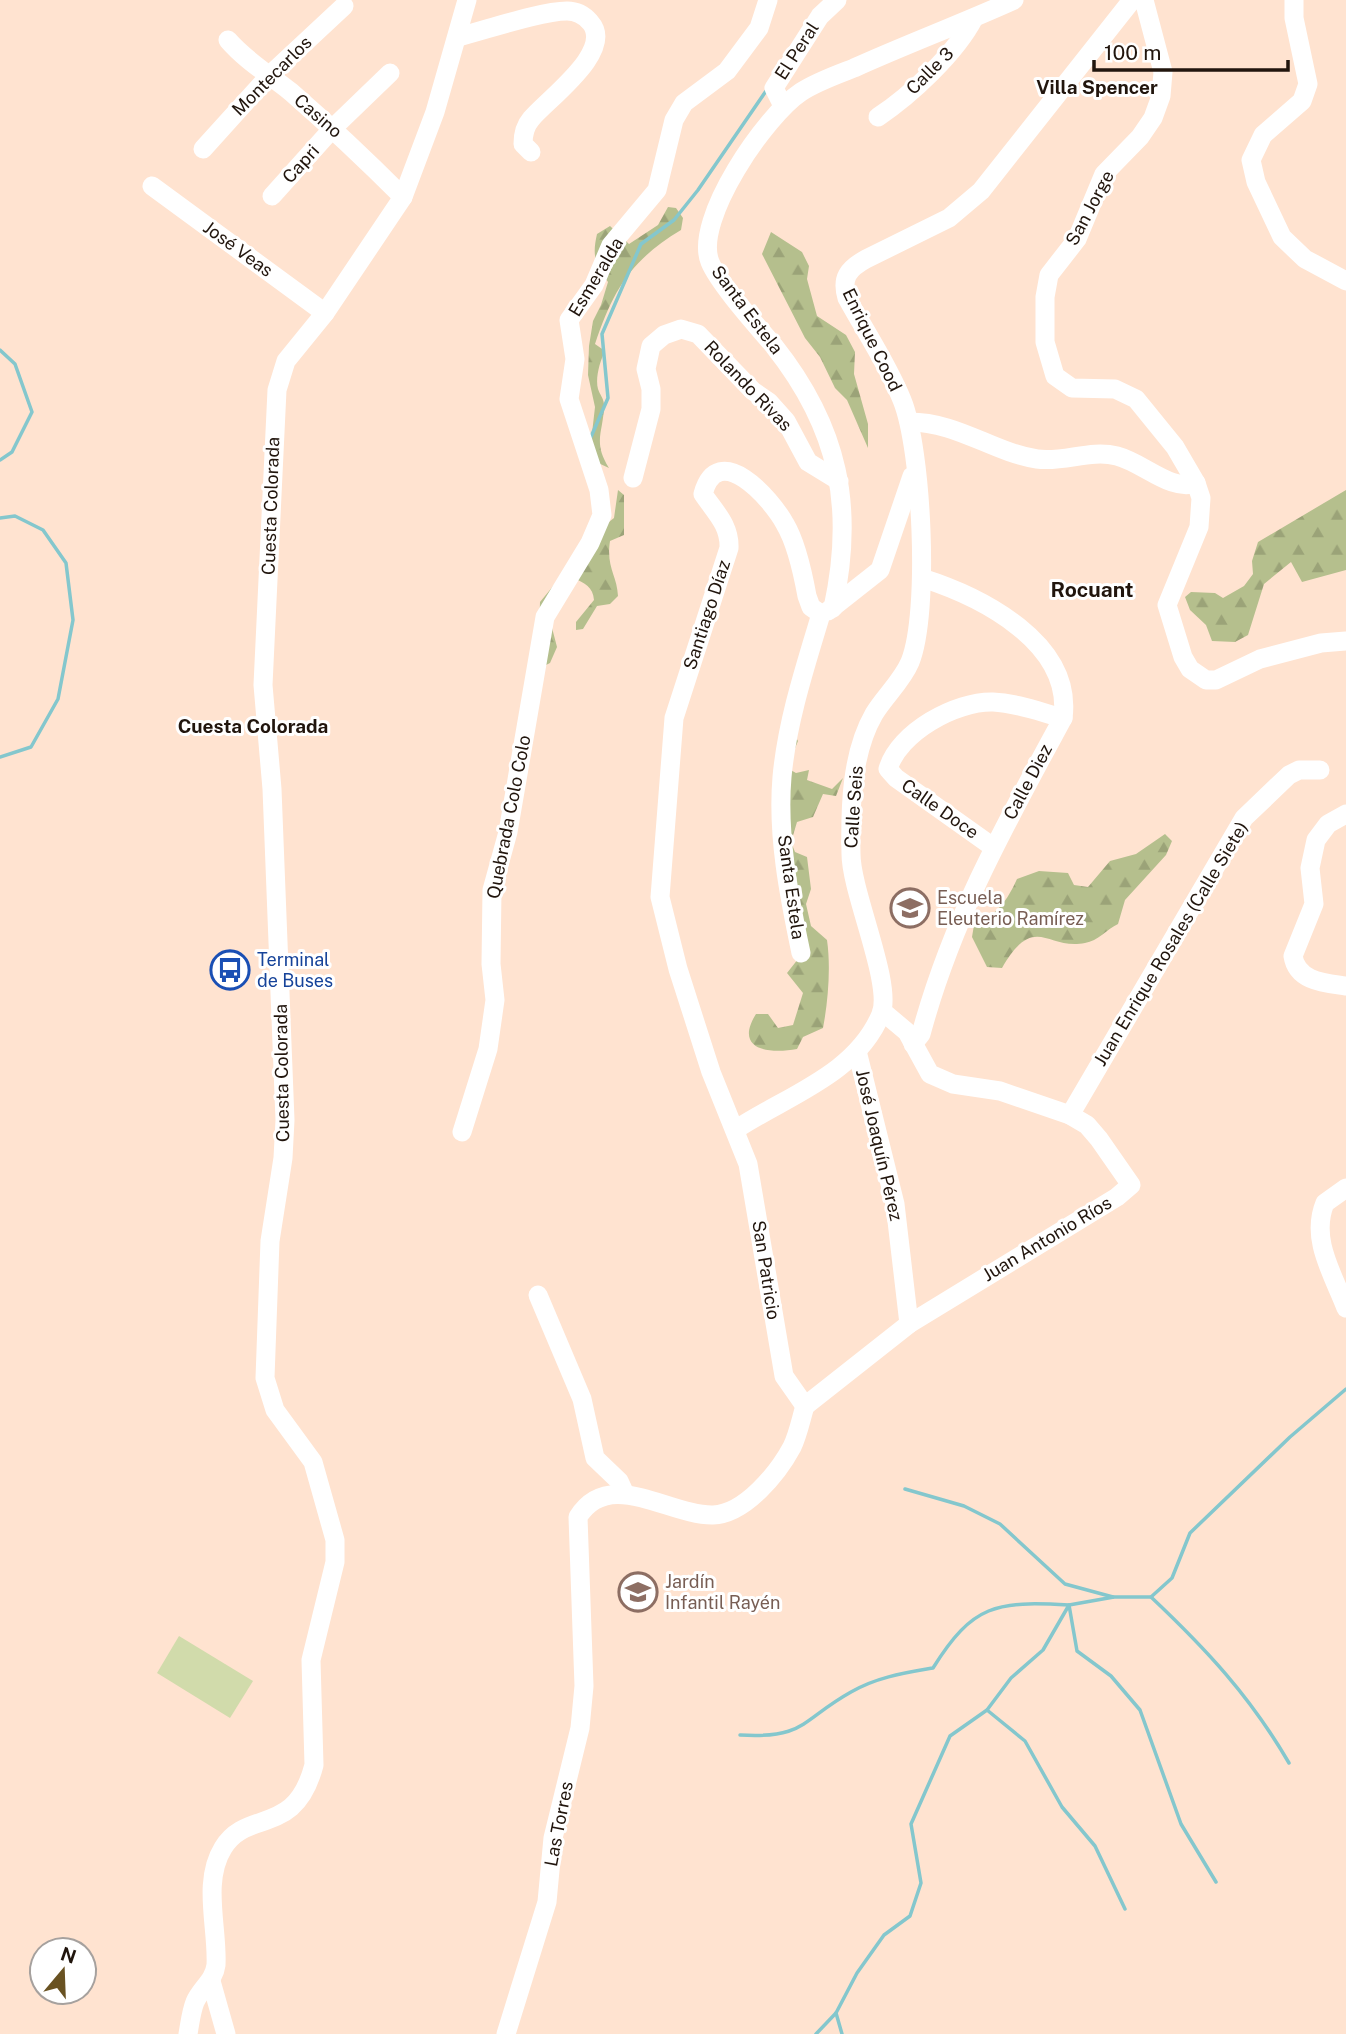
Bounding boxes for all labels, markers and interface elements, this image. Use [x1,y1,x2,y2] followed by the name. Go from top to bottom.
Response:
[770,18,823,83] street label: El Peral
[1094,28,1288,72] scale bar
[228,32,316,120] street label: Montecarlos
[1104,40,1161,65] text: 100 m
[902,43,958,99] street label: Calle 3
[1036,76,1158,98] district label: Villa Spencer
[290,89,346,142] street label: Casino
[278,140,323,187] street label: Capri
[1061,167,1118,249] street label: San Jorge
[200,216,277,281] street label: José Veas
[564,234,627,320] street label: Esmeralda
[707,261,788,358] street label: Santa Estela
[838,285,906,395] street label: Enrique Cood
[700,336,797,435] street label: Rolando Rivas
[258,437,283,575] street label: Cuesta Colorada
[679,557,734,672] street label: Santiago Díaz
[1051,577,1133,602] district label: Rocuant
[178,715,328,737] district label: Cuesta Colorada
[482,733,535,901] street label: Quebrada Colo Colo
[999,740,1056,823] street label: Calle Diez
[840,765,867,849] street label: Calle Seis
[898,774,983,843] street label: Calle Doce
[1089,818,1252,1070] street label: Juan Enrique Rosales (Calle Siete)
[774,833,809,941] street label: Santa Estela
[889,887,931,929] school or university icon: Escuela Eleuterio Ramírez
[937,887,1084,929] place label: Escuela Eleuterio Ramírez
[209,949,251,991] bus stop icon: Terminal de Buses
[257,949,333,991] place label: Terminal de Buses
[270,1004,293,1142] street label: Cuesta Colorada
[852,1067,907,1223] street label: José Joaquín Pérez
[978,1192,1115,1285] street label: Juan Antonio Ríos
[748,1219,785,1321] street label: San Patricio
[617,1571,659,1613] school or university icon: Jardín Infantil Rayén
[665,1571,780,1613] place label: Jardín Infantil Rayén
[540,1780,577,1868] street label: Las Torres
[28,1936,98,2006] north arrow
[58,1942,79,1968] text: N

